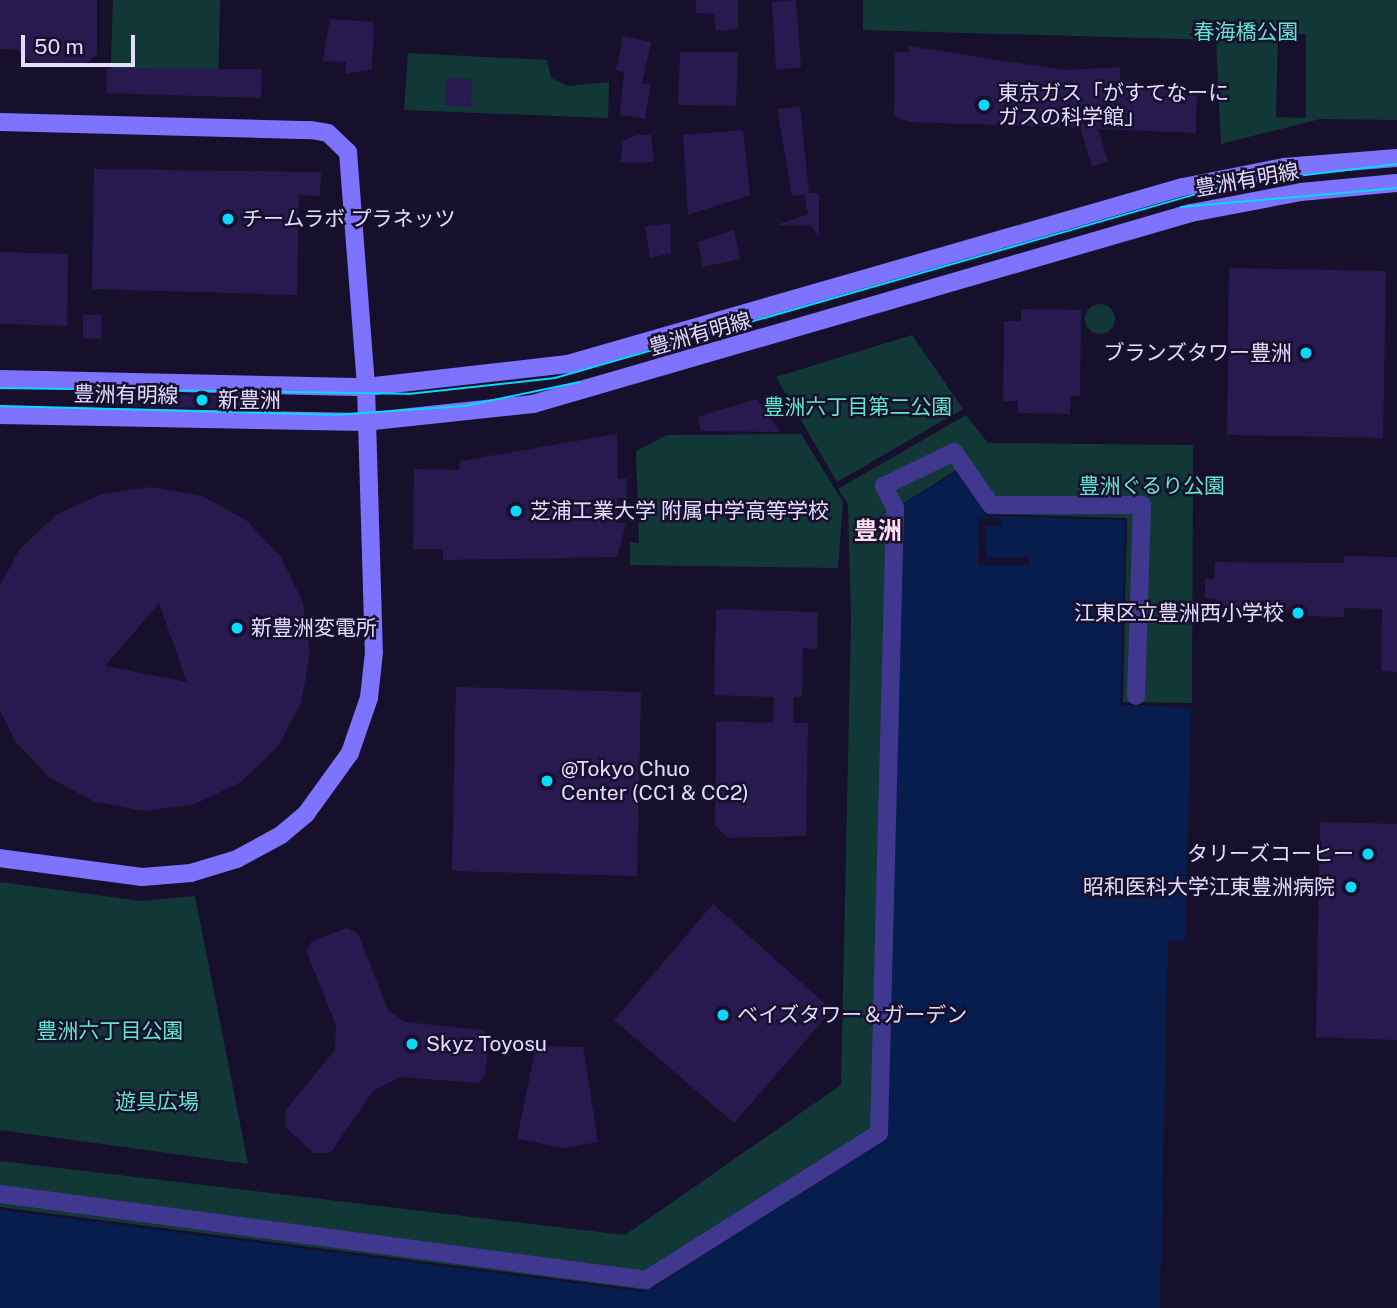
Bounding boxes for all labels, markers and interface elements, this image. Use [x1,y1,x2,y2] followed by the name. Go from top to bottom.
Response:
[1194,19,1298,45] park label: 春海橋公園
[24,21,138,65] scale bar
[34,34,84,59] text: 50 m
[998,80,1229,130] place label: 東京ガス「がすてなーに ガスの科学館」
[976,97,992,113] marker: 東京ガス「がすてなーに ガスの科学館」
[1193,158,1301,202] street label: 豊洲有明線
[242,206,457,232] place label: チームラボ プラネッツ
[220,211,236,227] marker: チームラボ プラネッツ
[646,307,754,361] street label: 豊洲有明線
[1103,340,1292,366] place label: ブランズタワー豊洲
[1298,345,1314,361] marker: ブランズタワー豊洲
[73,381,179,409] street label: 豊洲有明線
[218,387,281,413] place label: 新豊洲
[192,390,212,410] marker: 新豊洲
[764,394,952,420] park label: 豊洲六丁目第二公園
[1079,473,1225,499] park label: 豊洲ぐるり公園
[530,498,829,524] place label: 芝浦工業大学 附属中学高等学校
[508,503,524,519] marker: 芝浦工業大学 附属中学高等学校
[854,517,902,545] district label: 豊洲
[1074,600,1284,626] place label: 江東区立豊洲西小学校
[1290,605,1306,621] marker: 江東区立豊洲西小学校
[251,615,377,641] place label: 新豊洲変電所
[229,620,245,636] marker: 新豊洲変電所
[561,756,749,806] place label: @Tokyo Chuo Center (CC1 & CC2)
[539,773,555,789] marker: @Tokyo Chuo Center (CC1 & CC2)
[1186,841,1354,867] place label: タリーズコーヒー
[1360,846,1376,862] marker: タリーズコーヒー
[1083,874,1335,900] place label: 昭和医科大学江東豊洲病院
[1341,877,1361,897] marker: 昭和医科大学江東豊洲病院
[737,1002,968,1028] place label: ベイズタワー＆ガーデン
[715,1007,731,1023] marker: ベイズタワー＆ガーデン
[37,1018,183,1044] park label: 豊洲六丁目公園
[426,1031,547,1057] place label: Skyz Toyosu
[404,1036,420,1052] marker: Skyz Toyosu
[115,1089,199,1115] park label: 遊具広場

